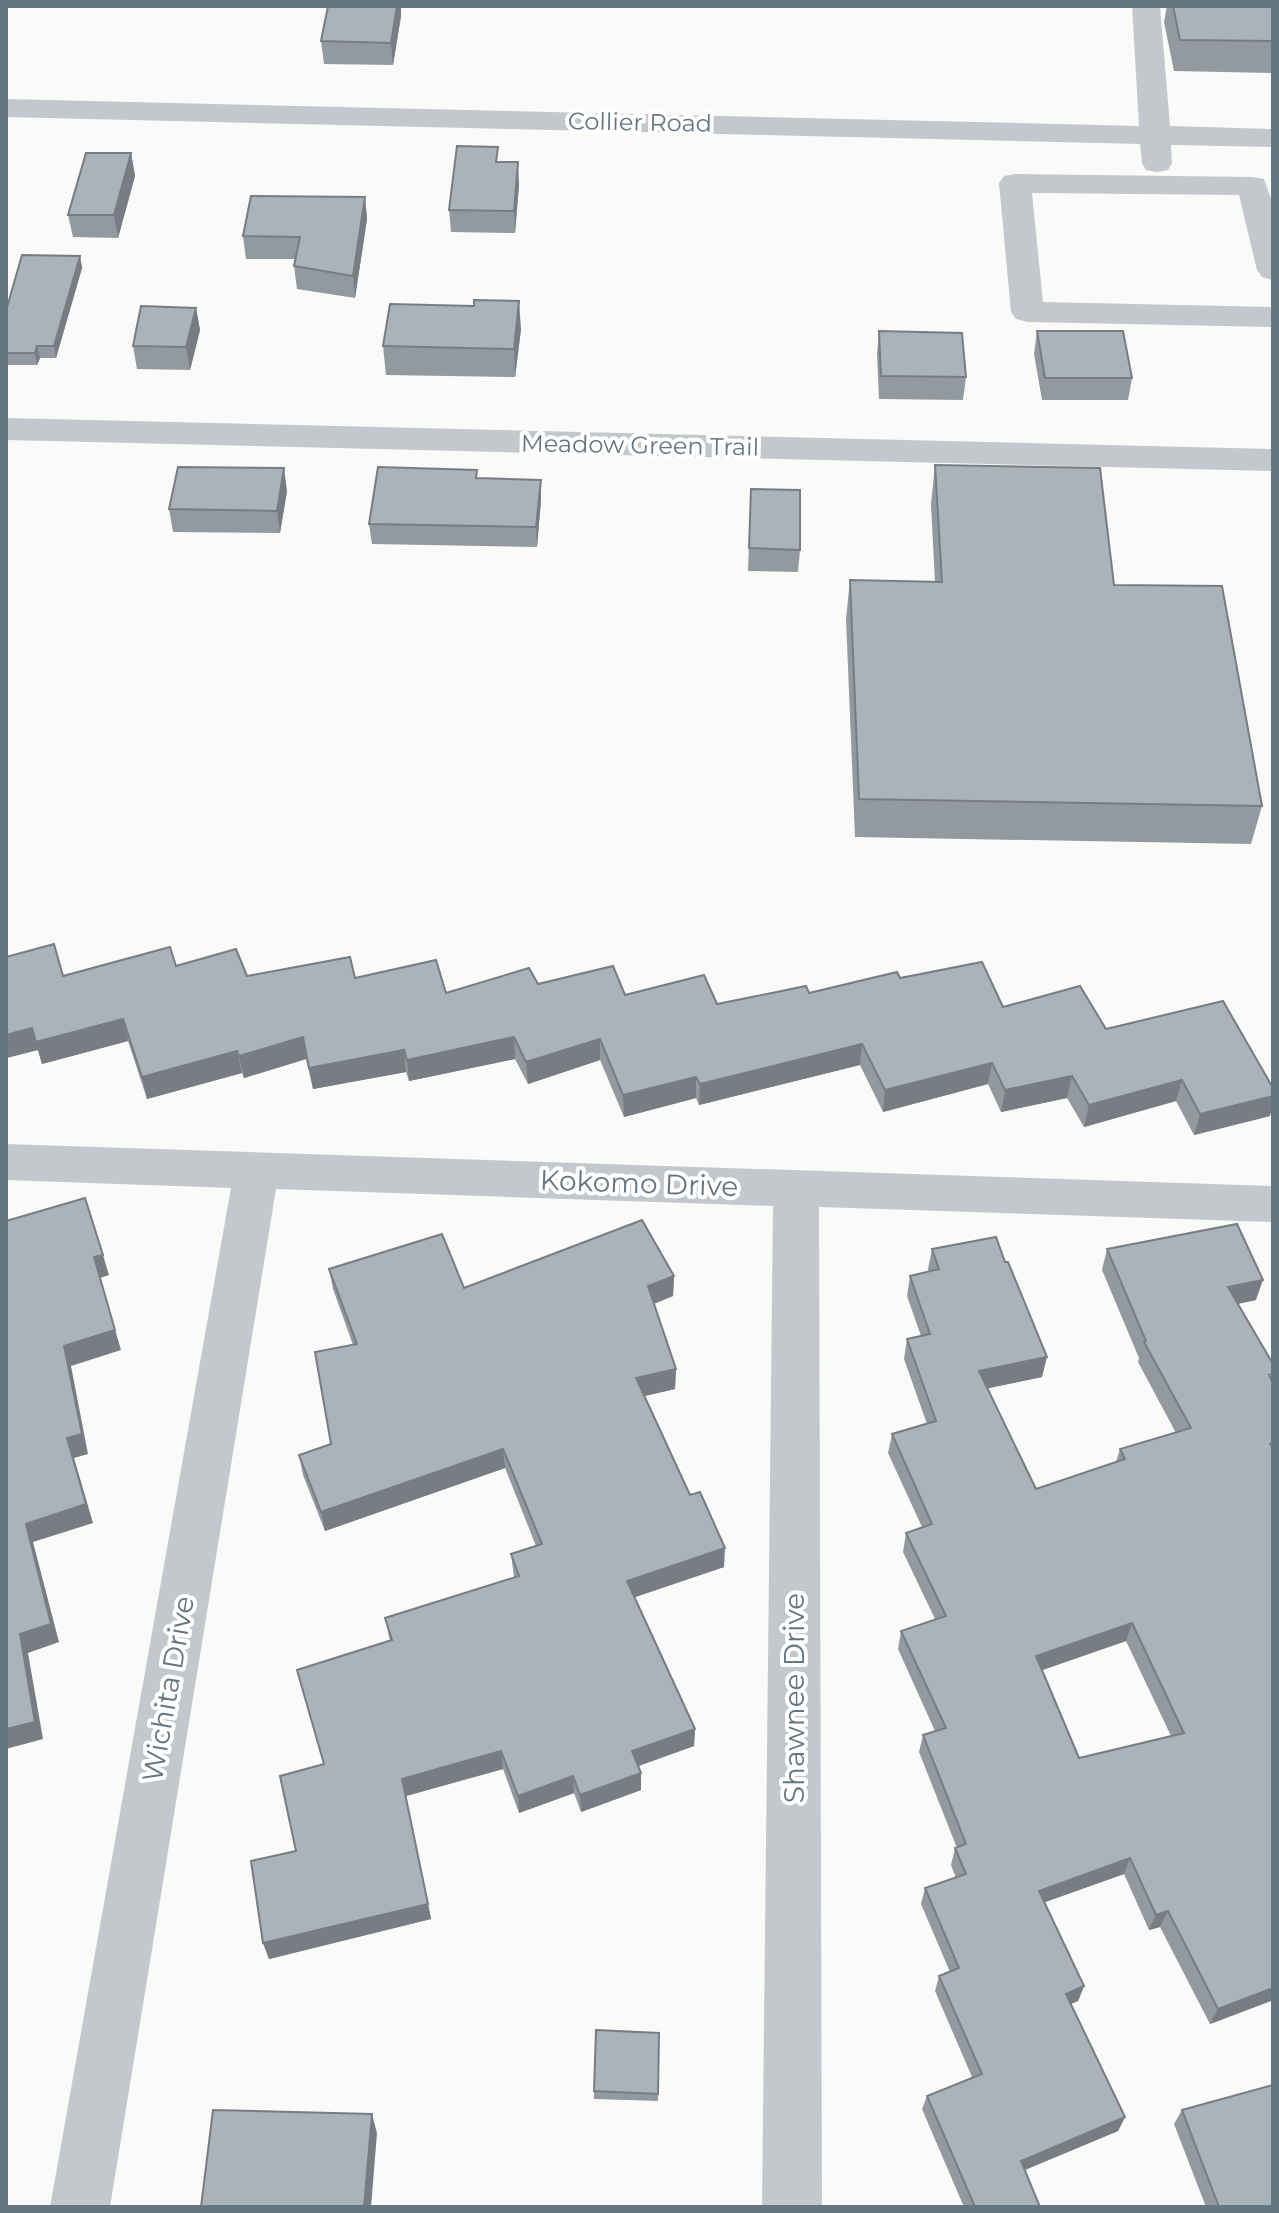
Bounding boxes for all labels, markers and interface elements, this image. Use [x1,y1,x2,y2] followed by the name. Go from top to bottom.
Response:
[568,106,712,138] street label: Collier Road
[521,428,759,462] street label: Meadow Green Trail
[539,1163,739,1203] street label: Kokomo Drive
[777,1593,811,1803] street label: Shawnee Drive
[135,1594,201,1784] street label: Wichita Drive

